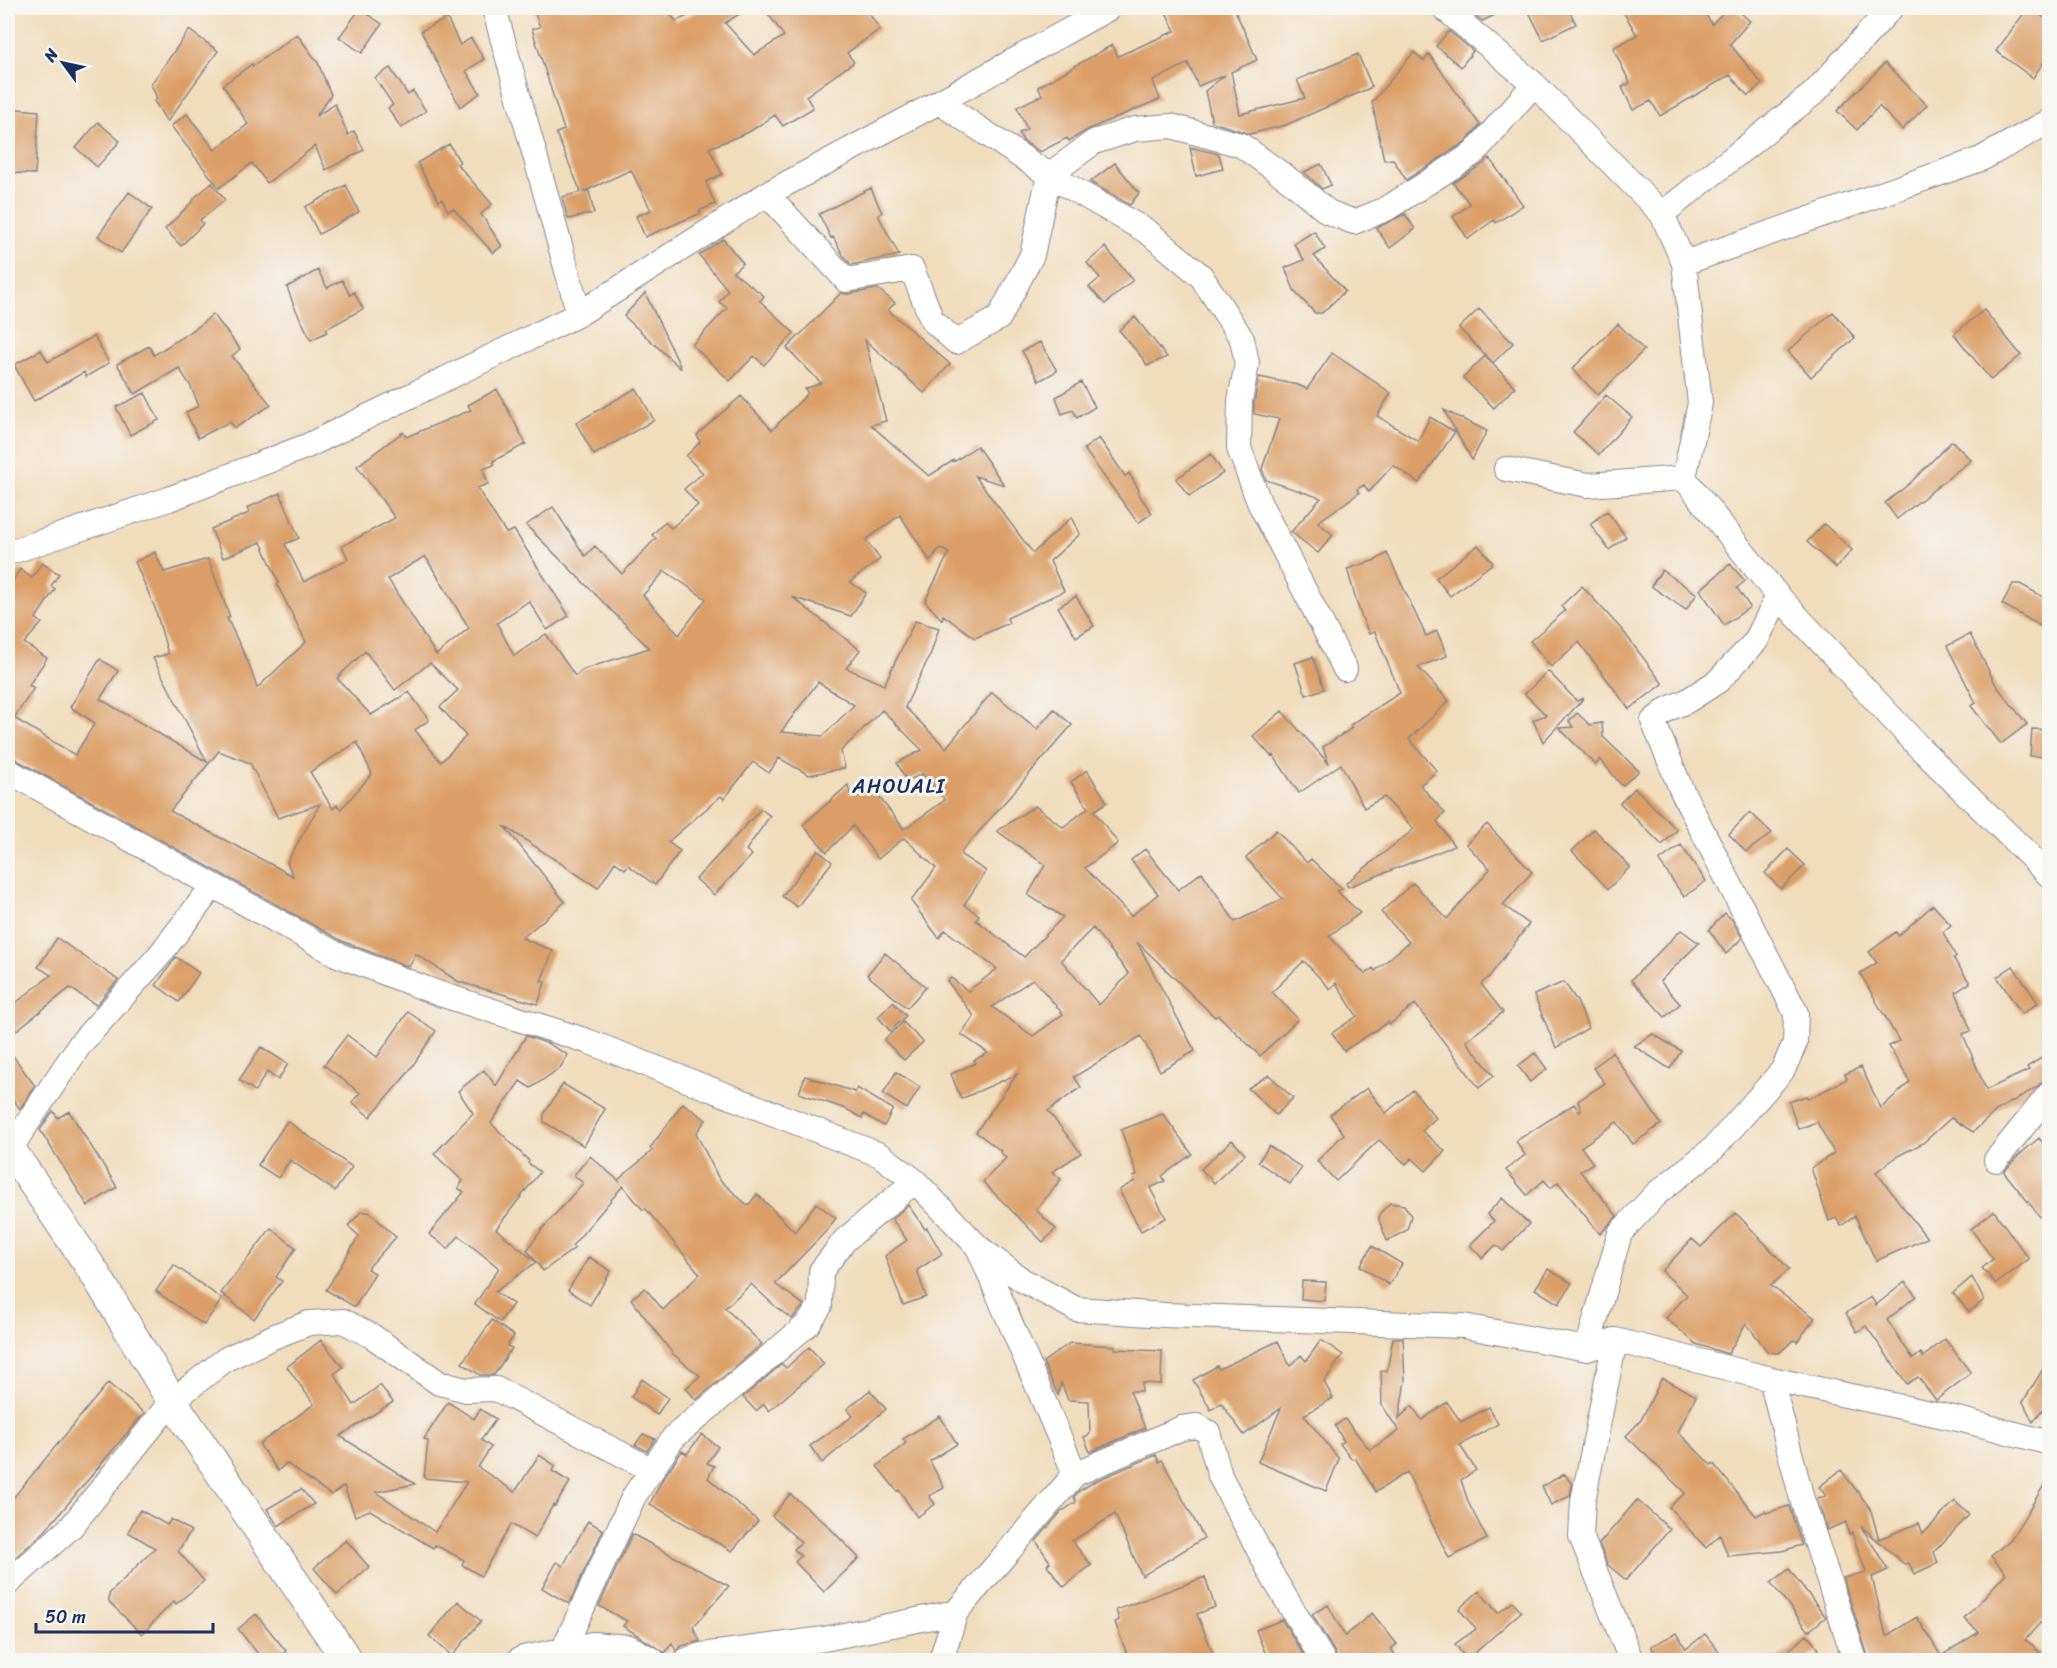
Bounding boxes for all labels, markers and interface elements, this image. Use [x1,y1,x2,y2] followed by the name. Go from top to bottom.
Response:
[33,33,93,93] north arrow
[35,42,67,68] text: N
[851,769,946,804] district label: AHOUALI
[36,1596,213,1634] scale bar
[45,1601,86,1633] text: 50 m

